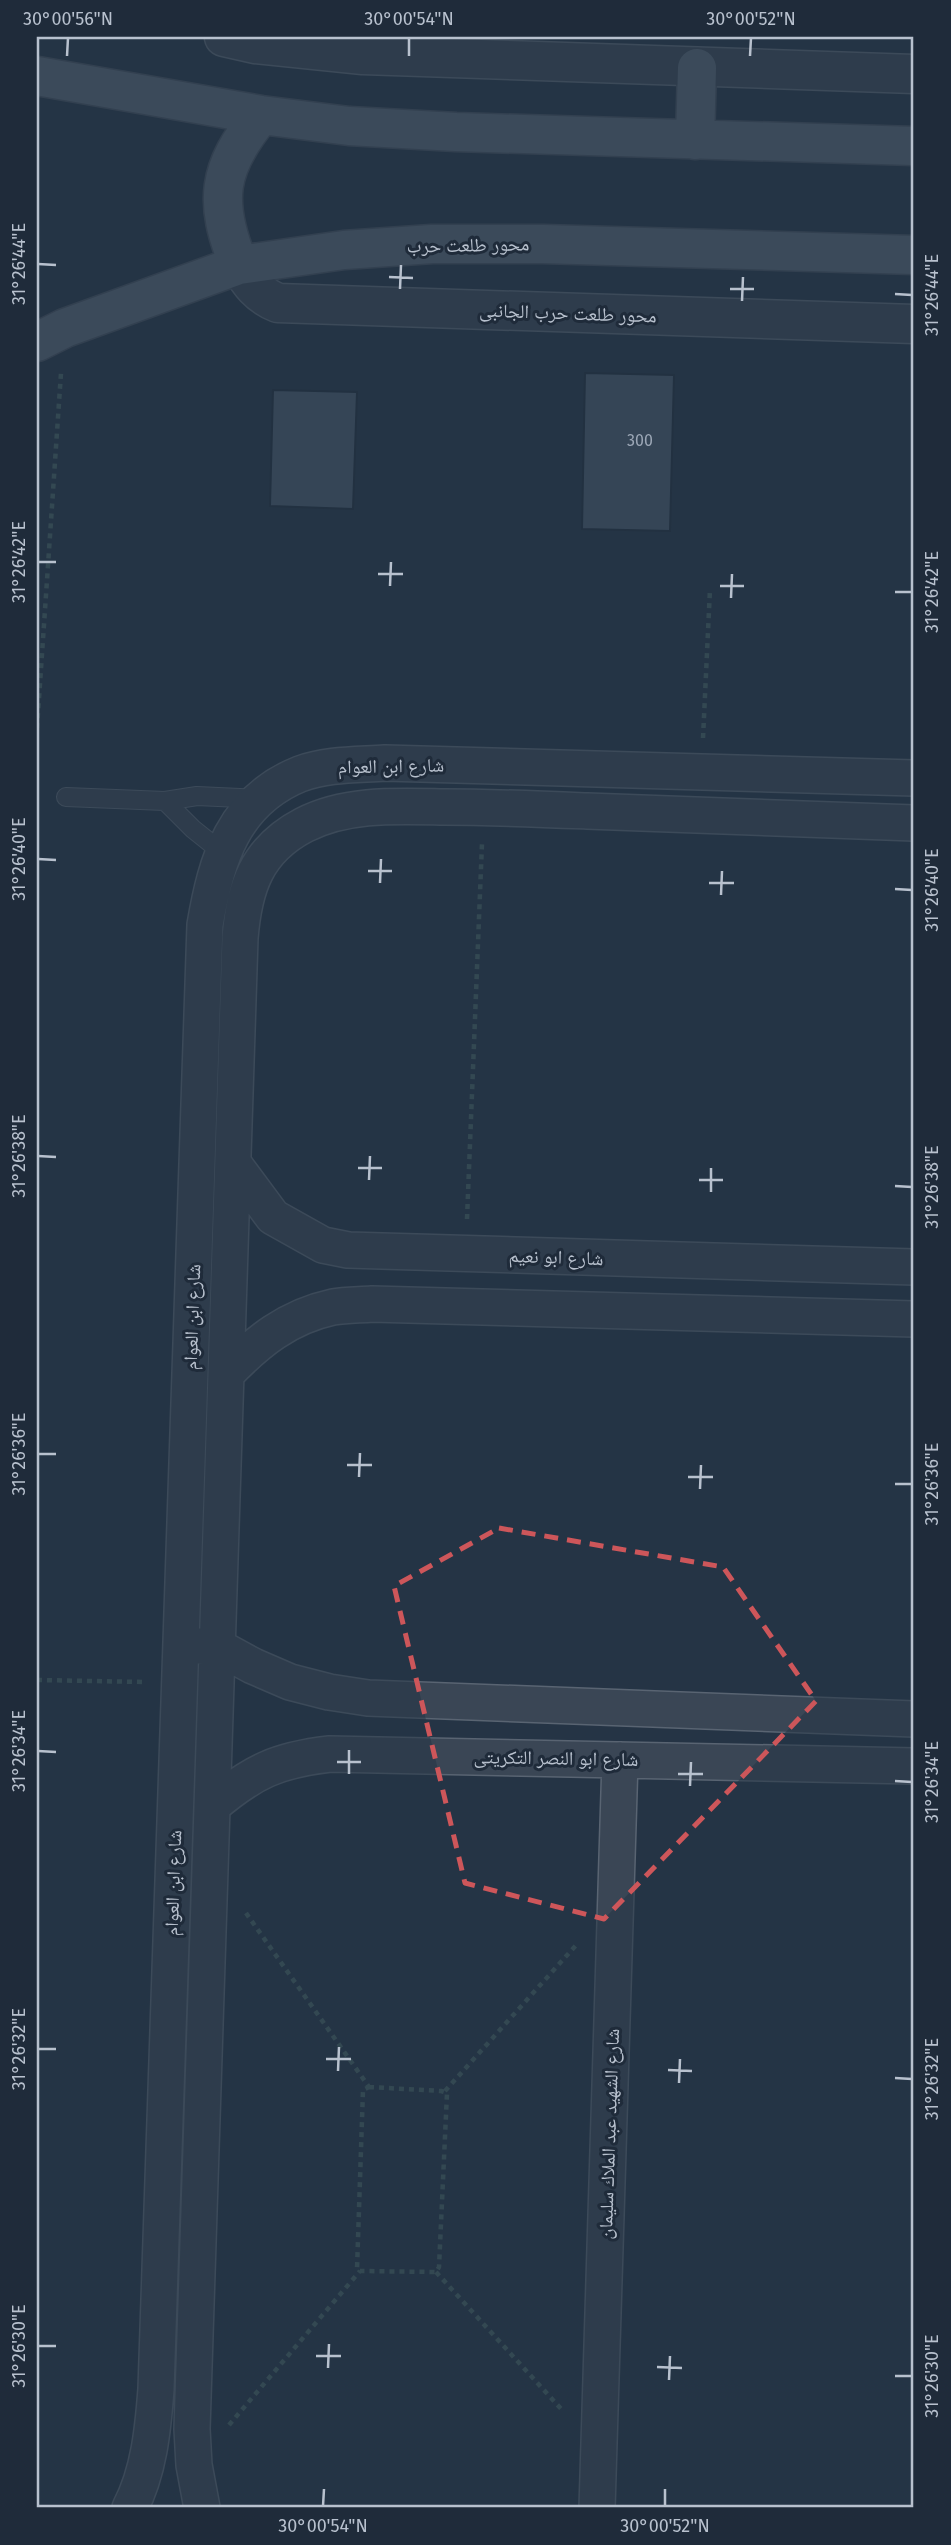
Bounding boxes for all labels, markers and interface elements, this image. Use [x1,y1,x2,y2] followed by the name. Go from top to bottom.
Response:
[23,8,113,30] text: 30°00'56"N
[364,8,454,30] text: 30°00'54"N
[706,8,796,30] text: 30°00'52"N
[8,223,30,305] text: 31°26'44"E
[406,232,530,258] street label: محور طلعت حرب
[921,254,943,336] text: 31°26'44"E
[479,298,657,328] street label: محور طلعت حرب الجانبى
[627,431,653,450] house number: 300
[8,521,30,603] text: 31°26'42"E
[921,551,943,633] text: 31°26'42"E
[338,754,444,780] street label: شارع ابن العوام
[8,817,30,901] text: 31°26'40"E
[921,848,943,932] text: 31°26'40"E
[8,1114,30,1198] text: 31°26'38"E
[921,1145,943,1229] text: 31°26'38"E
[508,1244,604,1271] street label: شارع ابو نعيم
[179,1264,207,1371] street label: شارع ابن العوام
[8,1413,30,1495] text: 31°26'36"E
[921,1443,943,1525] text: 31°26'36"E
[8,1710,30,1792] text: 31°26'34"E
[921,1741,943,1823] text: 31°26'34"E
[473,1745,639,1771] street label: شارع ابو النصر التكريتى
[160,1830,188,1937] street label: شارع ابن العوام
[8,2008,30,2090] text: 31°26'32"E
[594,2028,624,2240] street label: شارع الشهيد عبد الملاك سليمان
[921,2038,943,2120] text: 31°26'32"E
[8,2304,30,2388] text: 31°26'30"E
[921,2334,943,2418] text: 31°26'30"E
[278,2515,368,2537] text: 30°00'54"N
[620,2515,710,2537] text: 30°00'52"N

